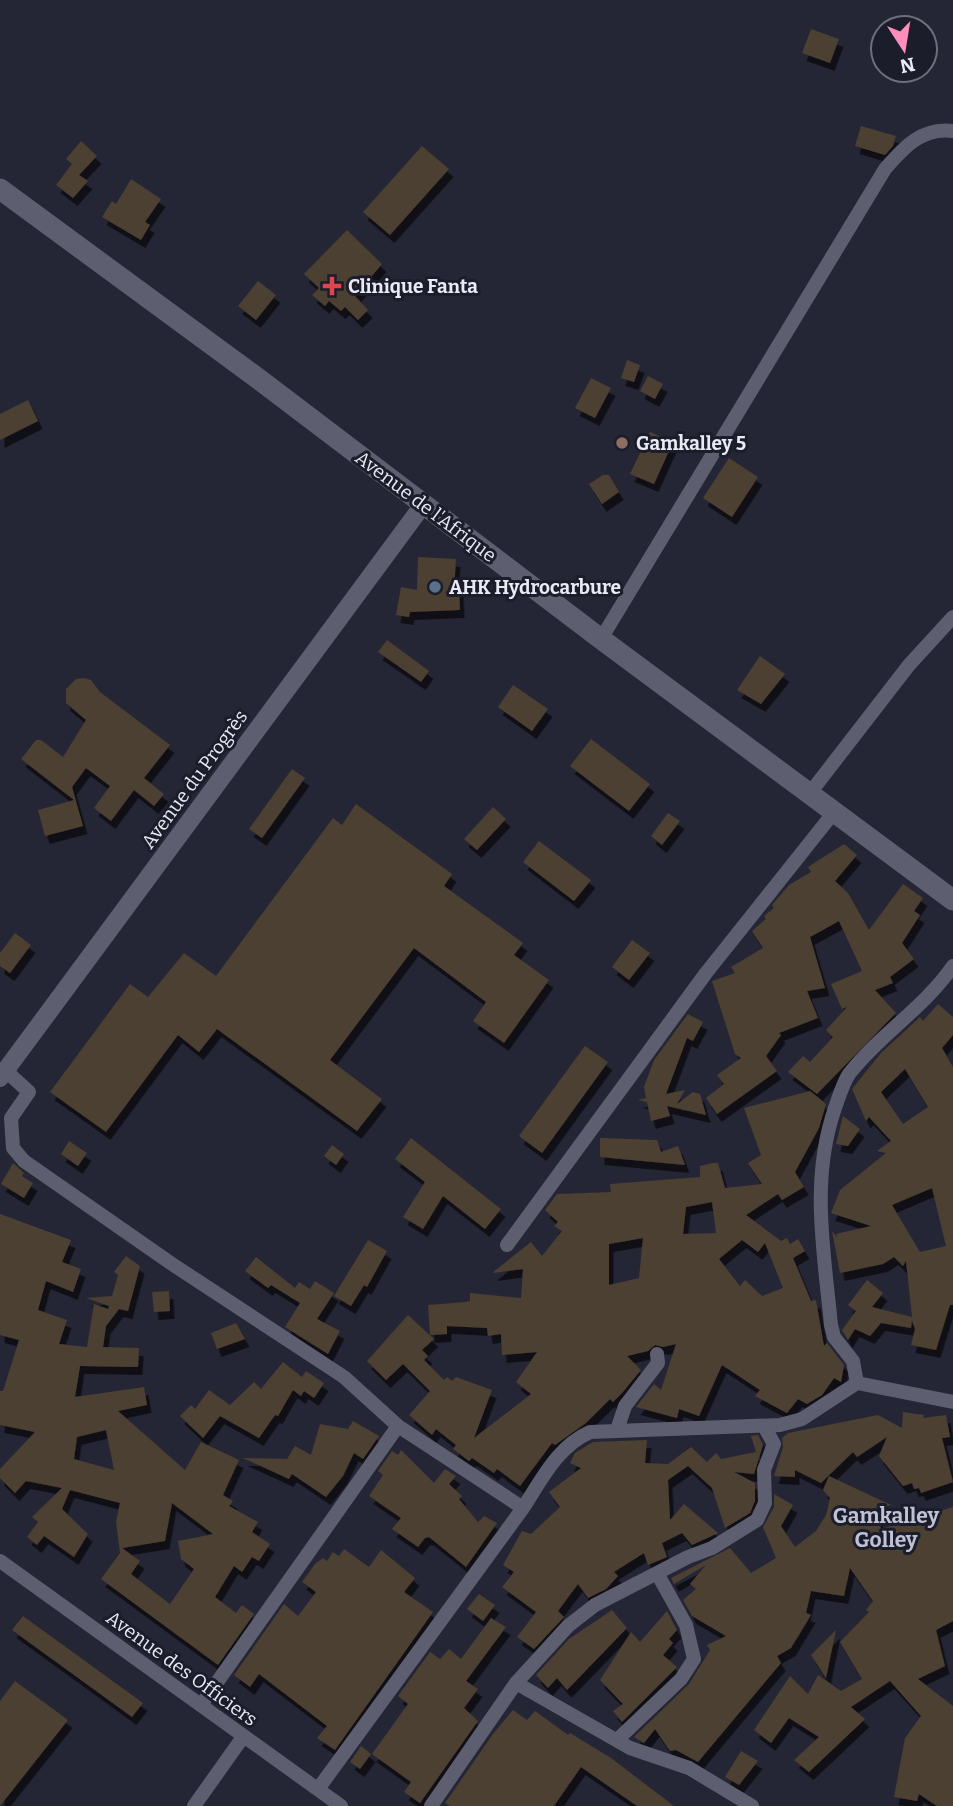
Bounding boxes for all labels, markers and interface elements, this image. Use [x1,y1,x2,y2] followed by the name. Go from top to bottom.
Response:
[869,14,939,84] north arrow
[898,52,917,78] text: N
[348,275,478,298] place label: Clinique Fanta
[322,276,342,296] marker: Clinique Fanta
[636,432,746,455] place label: Gamkalley 5
[614,435,630,451] marker: Gamkalley 5
[351,446,501,567] street label: Avenue de l'Afrique
[449,576,621,599] place label: AHK Hydrocarbure
[427,579,443,595] marker: AHK Hydrocarbure
[137,706,252,853] street label: Avenue du Progrès
[833,1503,939,1553] district label: Gamkalley Golley
[102,1606,262,1731] street label: Avenue des Officiers

